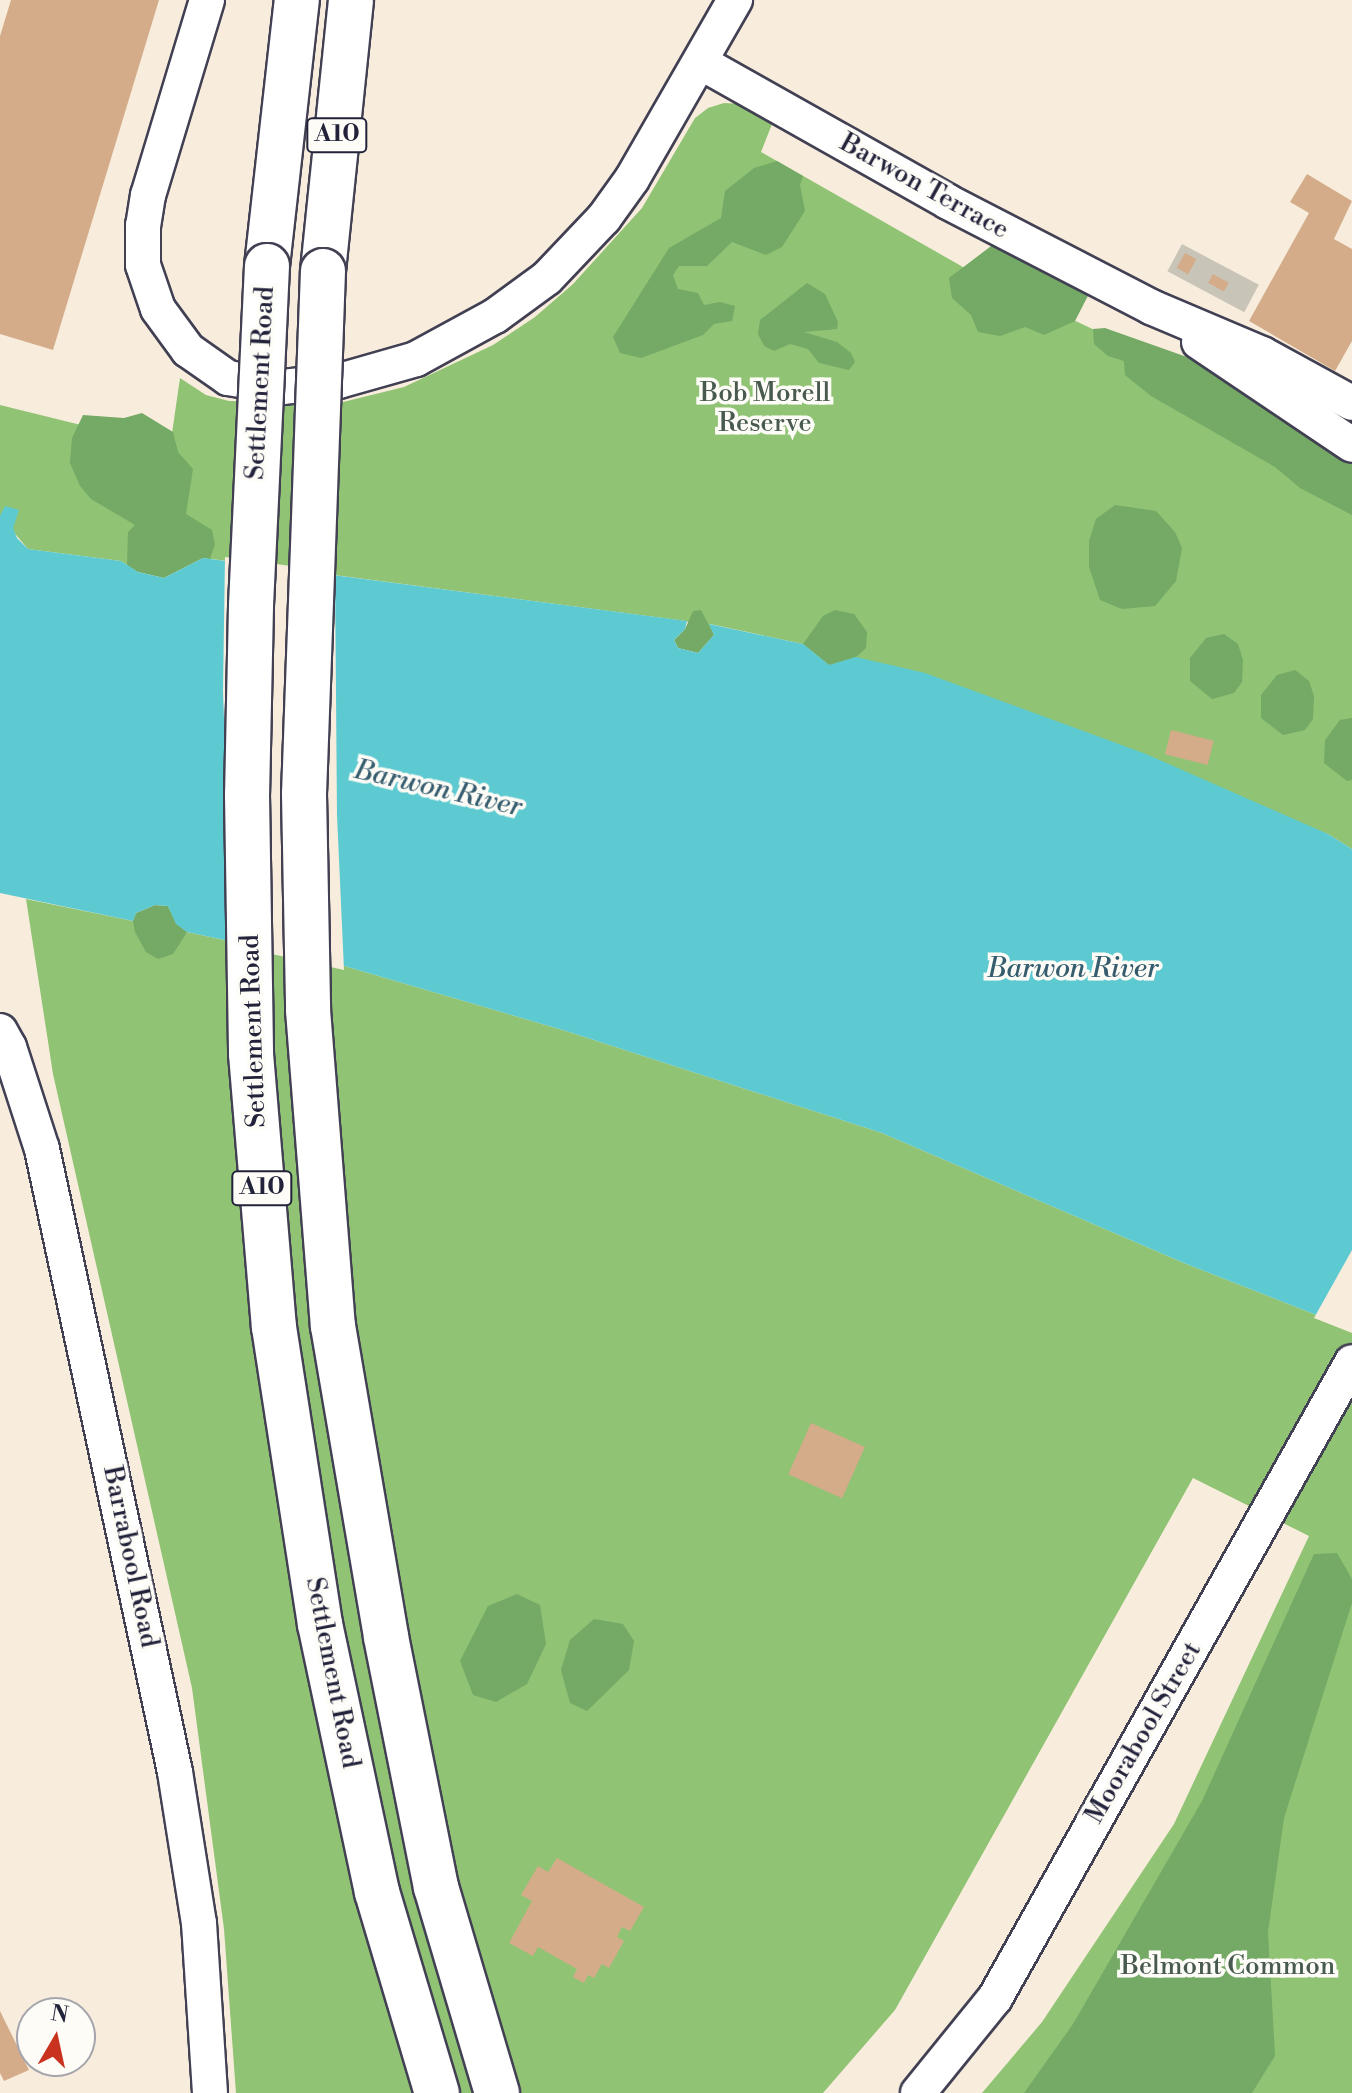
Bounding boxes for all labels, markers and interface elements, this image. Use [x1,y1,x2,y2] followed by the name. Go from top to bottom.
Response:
[305,115,369,155] road number: A10
[834,128,1014,246] street label: Barwon Terrace
[240,285,282,481] street label: Settlement Road
[700,378,830,440] park label: Bob Morell Reserve
[351,753,525,825] water label: Barwon River
[235,934,273,1128] street label: Settlement Road
[987,952,1159,986] water label: Barwon River
[230,1168,294,1208] road number: A10
[96,1463,164,1651] street label: Barrabool Road
[298,1575,366,1771] street label: Settlement Road
[1079,1637,1209,1829] street label: Moorabool Street
[1121,1951,1335,1983] park label: Belmont Common
[16,1997,96,2077] north arrow
[49,2000,70,2029] text: N

